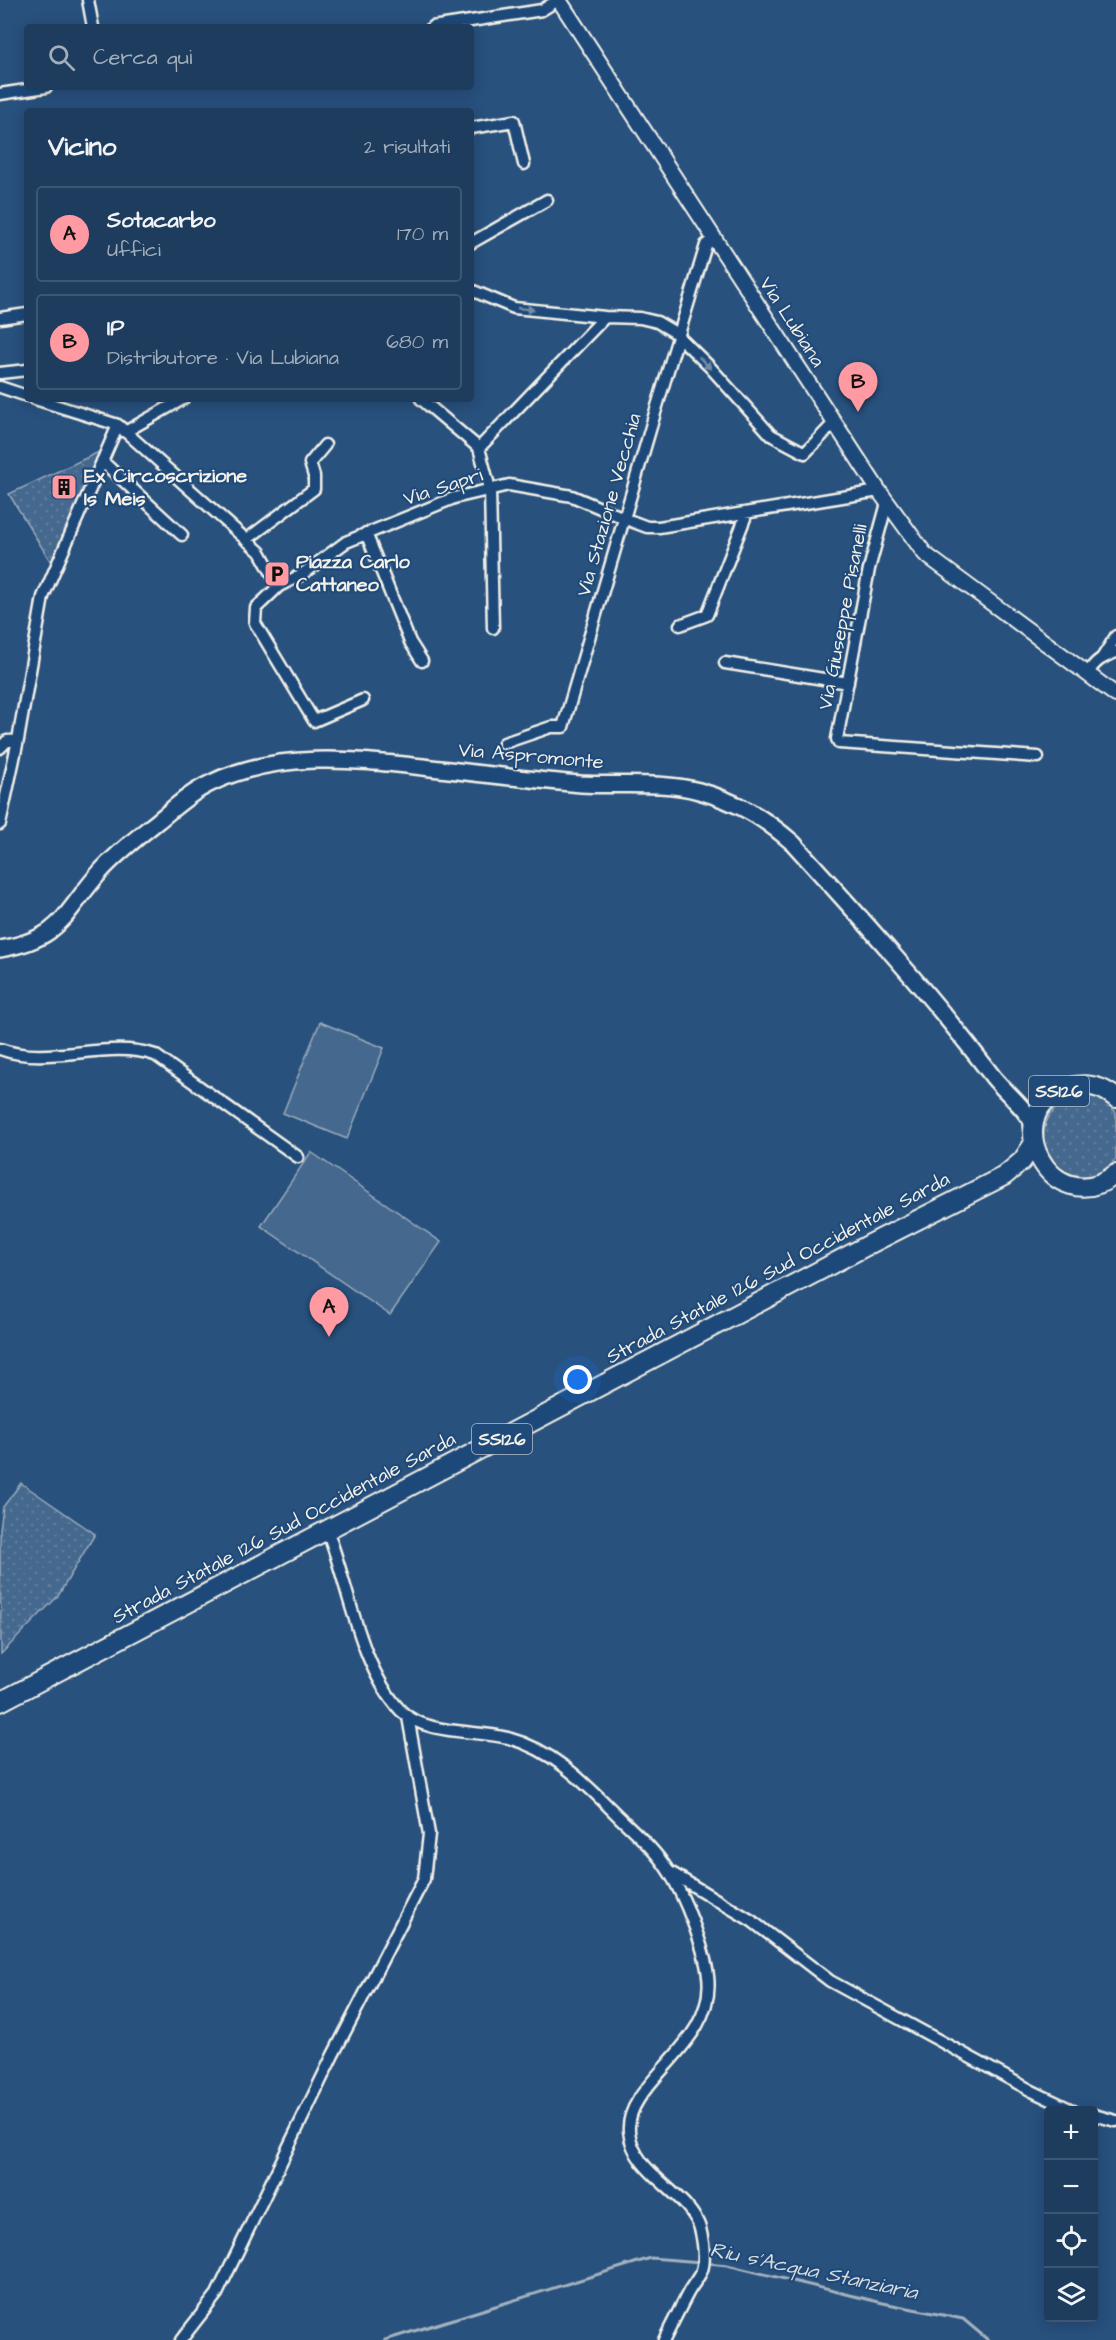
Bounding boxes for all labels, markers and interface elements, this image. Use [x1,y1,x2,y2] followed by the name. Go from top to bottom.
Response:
[24,24,474,90] search box
[45,41,78,74] icon: search
[93,42,192,73] text: Cerca qui
[48,129,116,165] text: Vicino
[364,133,450,161] text: 2 risultati
[107,205,216,236] text: Sotacarbo
[63,220,76,248] text: A
[397,220,448,248] text: 170 m
[107,236,161,264] text: Uffici
[752,271,832,373] street label: Via Lubiana
[517,304,536,314] one-way arrow
[107,313,124,344] text: IP
[62,328,77,356] text: B
[386,328,448,356] text: 680 m
[107,344,339,372] text: Distributore · Via Lubiana
[697,356,712,370] one-way arrow
[838,362,878,412] pin: B
[569,410,649,600] street label: Via Stazione Vecchia
[400,461,486,513] street label: Via Sapri
[84,462,247,513] place label: Ex Circoscrizione Is Meis
[49,472,79,502] building icon: Ex Circoscrizione Is Meis
[811,522,875,712] street label: Via Giuseppe Pisanelli
[296,548,410,599] place label: Piazza Carlo Cattaneo
[262,559,292,589] parking icon: Piazza Carlo Cattaneo
[457,736,605,776] street label: Via Aspromonte
[1029,1076,1089,1106] road number: SS126
[601,1165,955,1371] street label: Strada Statale 126 Sud Occidentale Sarda
[310,1288,348,1337] pin: A
[563,1365,592,1394] your location
[472,1424,532,1454] road number: SS126
[107,1425,461,1631] street label: Strada Statale 126 Sud Occidentale Sarda
[1044,2106,1098,2322] map controls
[1044,2106,1098,2160] button: +
[1044,2160,1098,2214] button: −
[1044,2214,1098,2268] button: locate
[708,2235,922,2307] water label: Riu s'Acqua Stanziaria
[1044,2268,1098,2322] button: layers

